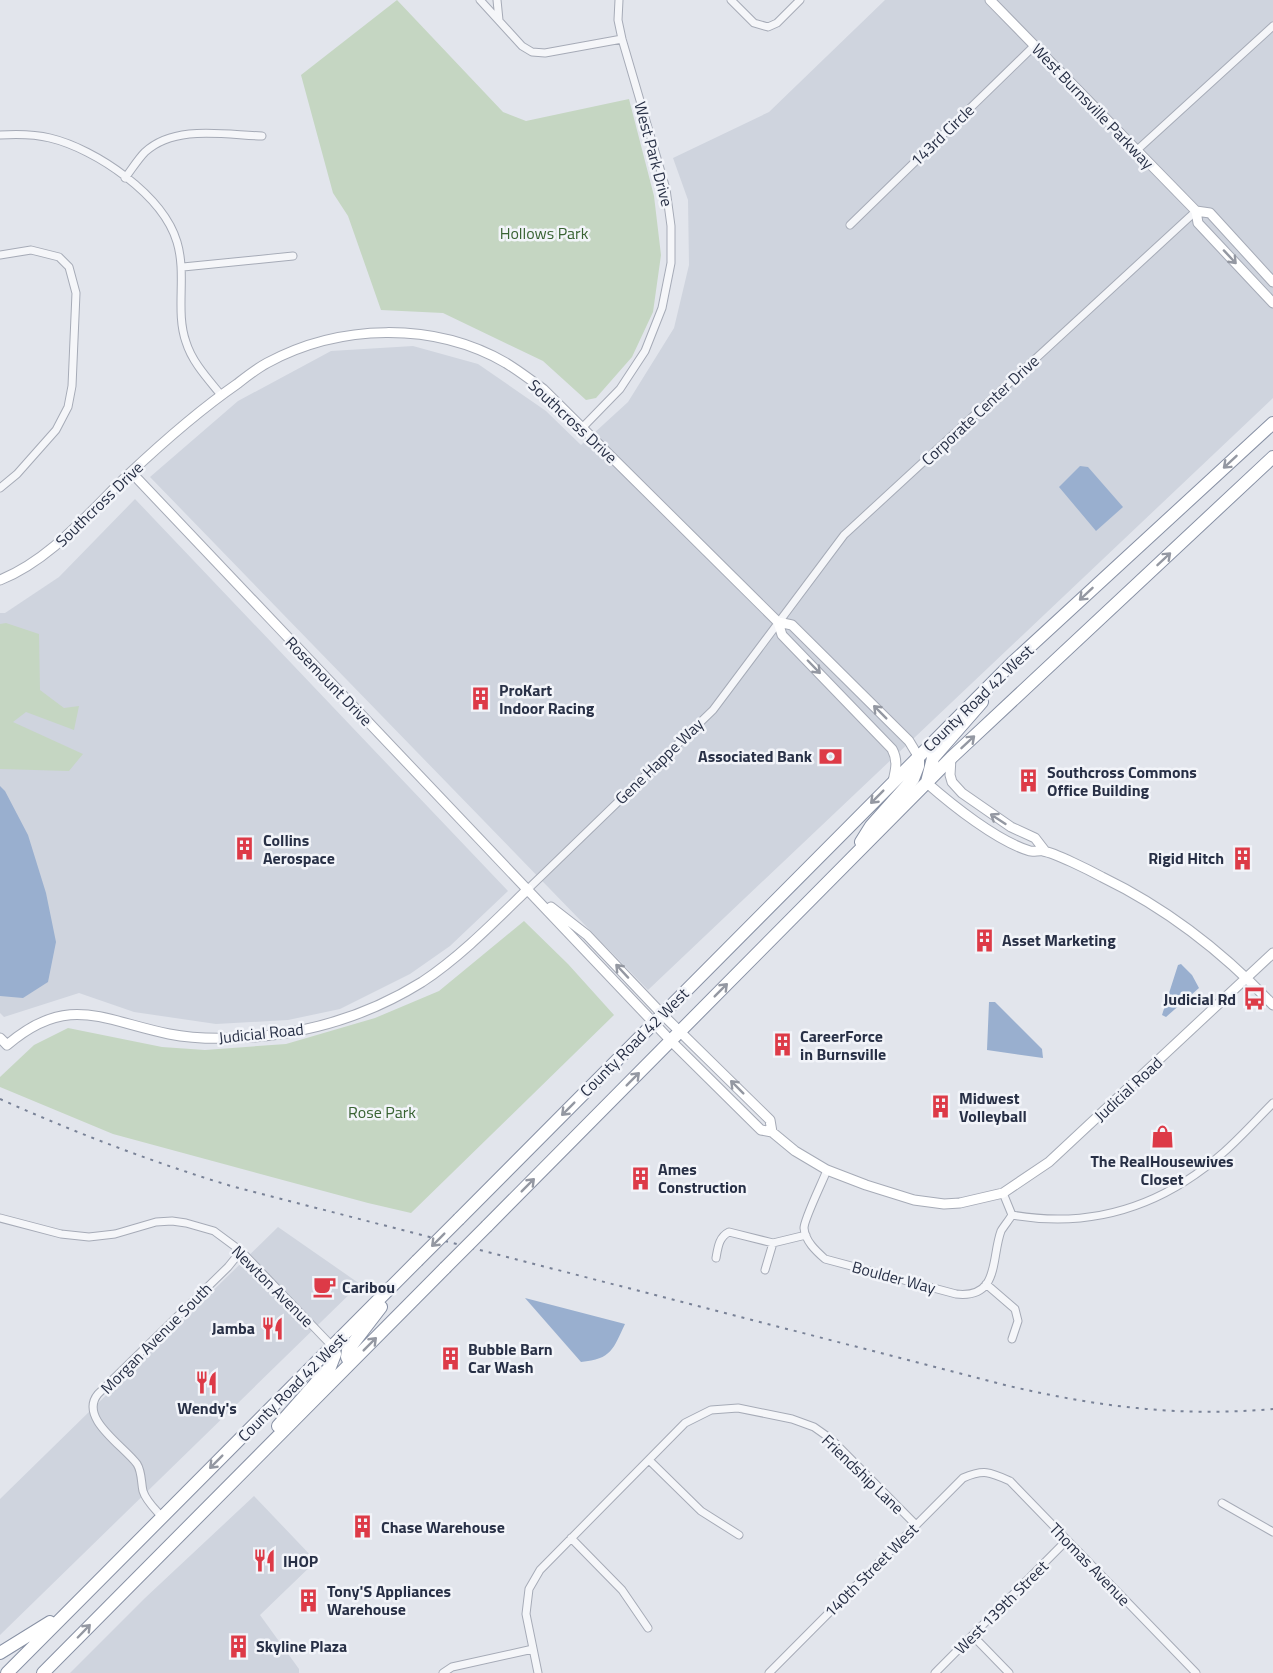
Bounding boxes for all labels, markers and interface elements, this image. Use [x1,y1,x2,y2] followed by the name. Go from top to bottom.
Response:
[1026,38,1160,175] street label: West Burnsville Parkway
[905,98,979,172] street label: 143rd Circle
[628,99,680,209] street label: West Park Drive
[500,221,589,245] park label: Hollows Park
[1223,249,1237,264] one-way arrow
[916,349,1044,471] street label: Corporate Center Drive
[523,373,623,469] street label: Southcross Drive
[1223,455,1238,469] one-way arrow
[50,456,148,552] street label: Southcross Drive
[1156,552,1171,566] one-way arrow
[1079,587,1094,602] one-way arrow
[280,631,378,731] street label: Rosemount Drive
[917,639,1039,757] street label: County Road 42 West
[806,660,821,675] one-way arrow
[499,678,595,720] place label: ProKart Indoor Racing
[468,686,494,712] building icon: ProKart Indoor Racing
[872,705,887,720] one-way arrow
[609,712,709,810] street label: Gene Happe Way
[961,735,976,749] one-way arrow
[817,743,843,769] bank icon: Associated Bank
[698,744,813,768] place label: Associated Bank
[1047,760,1197,802] place label: Southcross Commons Office Building
[1016,768,1042,794] building icon: Southcross Commons Office Building
[869,790,884,805] one-way arrow
[989,812,1006,825] one-way arrow
[263,828,335,870] place label: Collins Aerospace
[232,836,258,862] building icon: Collins Aerospace
[1229,845,1255,871] building icon: Rigid Hitch
[1148,846,1224,870] place label: Rigid Hitch
[971,927,997,953] building icon: Asset Marketing
[1002,928,1116,952] place label: Asset Marketing
[614,964,629,979] one-way arrow
[574,982,694,1102] street label: County Road 42 West
[714,983,729,997] one-way arrow
[1241,986,1267,1012] bus stop icon: Judicial Rd
[1164,987,1236,1011] place label: Judicial Rd
[217,1017,305,1049] street label: Judicial Road
[800,1024,886,1066] place label: CareerForce in Burnsville
[769,1032,795,1058] building icon: CareerForce in Burnsville
[1089,1051,1167,1127] street label: Judicial Road
[625,1072,640,1087] one-way arrow
[729,1080,744,1095] one-way arrow
[959,1086,1027,1128] place label: Midwest Volleyball
[928,1094,954,1120] building icon: Midwest Volleyball
[348,1100,416,1124] park label: Rose Park
[561,1101,575,1116] one-way arrow
[1149,1123,1175,1149] shop icon: The RealHousewives Closet
[1090,1149,1234,1191] place label: The RealHousewives Closet
[658,1157,747,1199] place label: Ames Construction
[627,1165,653,1191] building icon: Ames Construction
[521,1177,536,1192] one-way arrow
[430,1233,445,1248] one-way arrow
[227,1240,319,1332] street label: Newton Avenue
[850,1254,939,1300] street label: Boulder Way
[311,1274,337,1300] cafe icon: Caribou
[342,1275,395,1299] place label: Caribou
[95,1277,217,1399] street label: Morgan Avenue South
[260,1315,286,1341] restaurant icon: Jamba
[212,1316,255,1340] place label: Jamba
[232,1327,352,1447] street label: County Road 42 West
[362,1336,377,1351] one-way arrow
[468,1337,553,1379] place label: Bubble Barn Car Wash
[437,1345,463,1371] building icon: Bubble Barn Car Wash
[194,1370,220,1396] restaurant icon: Wendy's
[177,1396,237,1420] place label: Wendy's
[816,1429,910,1519] street label: Friendship Lane
[209,1455,224,1470] one-way arrow
[350,1514,376,1540] building icon: Chase Warehouse
[381,1515,505,1539] place label: Chase Warehouse
[819,1517,924,1622] street label: 140th Street West
[1044,1517,1136,1611] street label: Thomas Avenue
[252,1548,278,1574] restaurant icon: IHOP
[283,1549,319,1573] place label: IHOP
[949,1554,1054,1659] street label: West 139th Street
[327,1579,451,1621] place label: Tony'S Appliances Warehouse
[296,1587,322,1613] building icon: Tony'S Appliances Warehouse
[77,1624,92,1639] one-way arrow
[225,1633,251,1659] building icon: Skyline Plaza
[256,1634,347,1658] place label: Skyline Plaza

